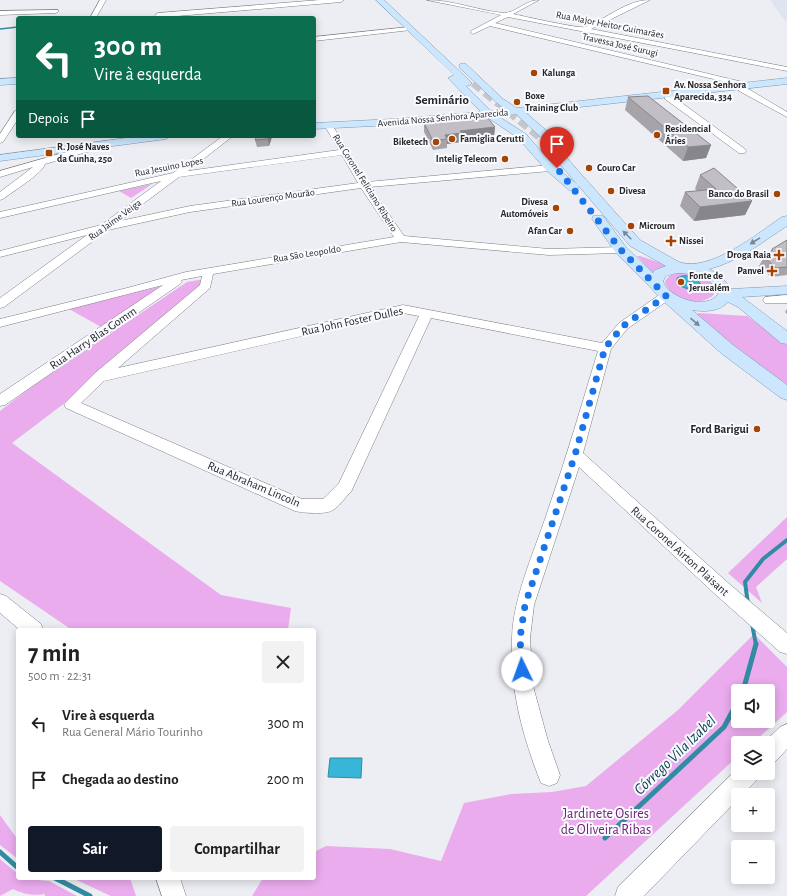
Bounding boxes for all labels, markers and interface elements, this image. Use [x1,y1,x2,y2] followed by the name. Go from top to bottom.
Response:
[555,10,665,40] street label: Rua Major Heitor Guimarães
[581,31,659,59] street label: Travessa José Surugi
[28,32,80,84] icon: left
[94,33,162,61] text: 300 m
[94,66,202,84] text: Vire à esquerda
[529,68,539,78] marker: Kalunga
[542,68,576,78] place label: Kalunga
[674,80,746,102] place label: Av. Nossa Senhora Aparecida, 334
[661,86,671,96] marker: Av. Nossa Senhora Aparecida, 334
[525,91,578,113] place label: Boxe Training Club
[415,94,469,107] district label: Seminário
[512,97,522,107] marker: Boxe Training Club
[377,107,509,129] street label: Avenida Nossa Senhora Aparecida
[77,108,99,130] icon: arrive
[28,111,69,126] text: Depois
[665,124,711,146] place label: Residencial Áries
[540,127,574,168] pin
[652,130,662,140] marker: Residencial Áries
[331,133,399,234] street label: Rua Coronel Feliciano Ribeiro
[546,133,568,155] icon: arrive
[447,134,457,144] marker: Famiglia Cerutti
[460,134,524,144] place label: Famiglia Cerutti
[393,137,428,147] place label: Biketech
[431,137,441,147] marker: Biketech
[57,142,112,164] place label: R. José Naves da Cunha, 250
[44,148,54,158] marker: R. José Naves da Cunha, 250
[436,154,497,164] place label: Intelig Telecom
[500,154,510,164] marker: Intelig Telecom
[134,155,204,179] street label: Rua Jesuino Lopes
[584,163,594,173] marker: Couro Car
[597,163,636,173] place label: Couro Car
[606,186,616,196] marker: Divesa
[619,186,646,196] place label: Divesa
[231,187,316,209] street label: Rua Lourenço Mourão
[708,189,769,199] place label: Banco do Brasil
[772,189,782,199] marker: Banco do Brasil
[87,197,144,242] street label: Rua Jaime Veiga
[500,197,548,219] place label: Divesa Automóveis
[551,203,561,213] marker: Divesa Automóveis
[626,221,636,231] marker: Microum
[639,221,675,231] place label: Microum
[528,226,563,236] place label: Afan Car
[565,226,575,236] marker: Afan Car
[622,230,632,240] one-way arrow
[666,236,676,246] marker: Nissei
[679,236,704,246] place label: Nissei
[749,237,761,244] one-way arrow
[272,244,342,264] street label: Rua São Leopoldo
[727,250,771,260] place label: Droga Raia
[774,250,784,260] marker: Droga Raia
[737,266,764,276] place label: Panvel
[767,266,777,276] marker: Panvel
[689,271,730,293] place label: Fonte de Jerusalém
[676,277,686,287] marker: Fonte de Jerusalém
[300,304,404,338] street label: Rua John Foster Dulles
[48,305,139,372] street label: Rua Harry Blas Gomm
[690,317,700,326] one-way arrow
[690,423,749,435] place label: Ford Barigui
[752,424,762,434] marker: Ford Barigui
[206,459,302,509] street label: Rua Abraham Lincoln
[629,504,731,598] street label: Rua Coronel Airton Plaisant
[262,641,304,683] button: close
[28,642,80,666] text: 7 min
[501,649,543,691] position arrow
[28,670,92,683] text: 500 m · 22:31
[731,684,775,884] map controls
[731,684,775,728] button: sound
[62,708,155,723] text: Vire à esquerda
[631,712,719,798] water label: Córrego Vila Izabel
[28,713,50,735] icon: left
[268,716,304,731] text: 300 m
[62,726,203,739] text: Rua General Mário Tourinho
[731,736,775,780] button: layers
[28,769,50,791] icon: arrive
[62,772,179,787] text: Chegada ao destino
[267,772,304,787] text: 200 m
[731,788,775,832] button: +
[561,807,651,837] park label: Jardinete Osires de Oliveira Ribas
[28,826,162,872] button: Sair
[170,826,304,872] button: Compartilhar
[731,840,775,884] button: −

